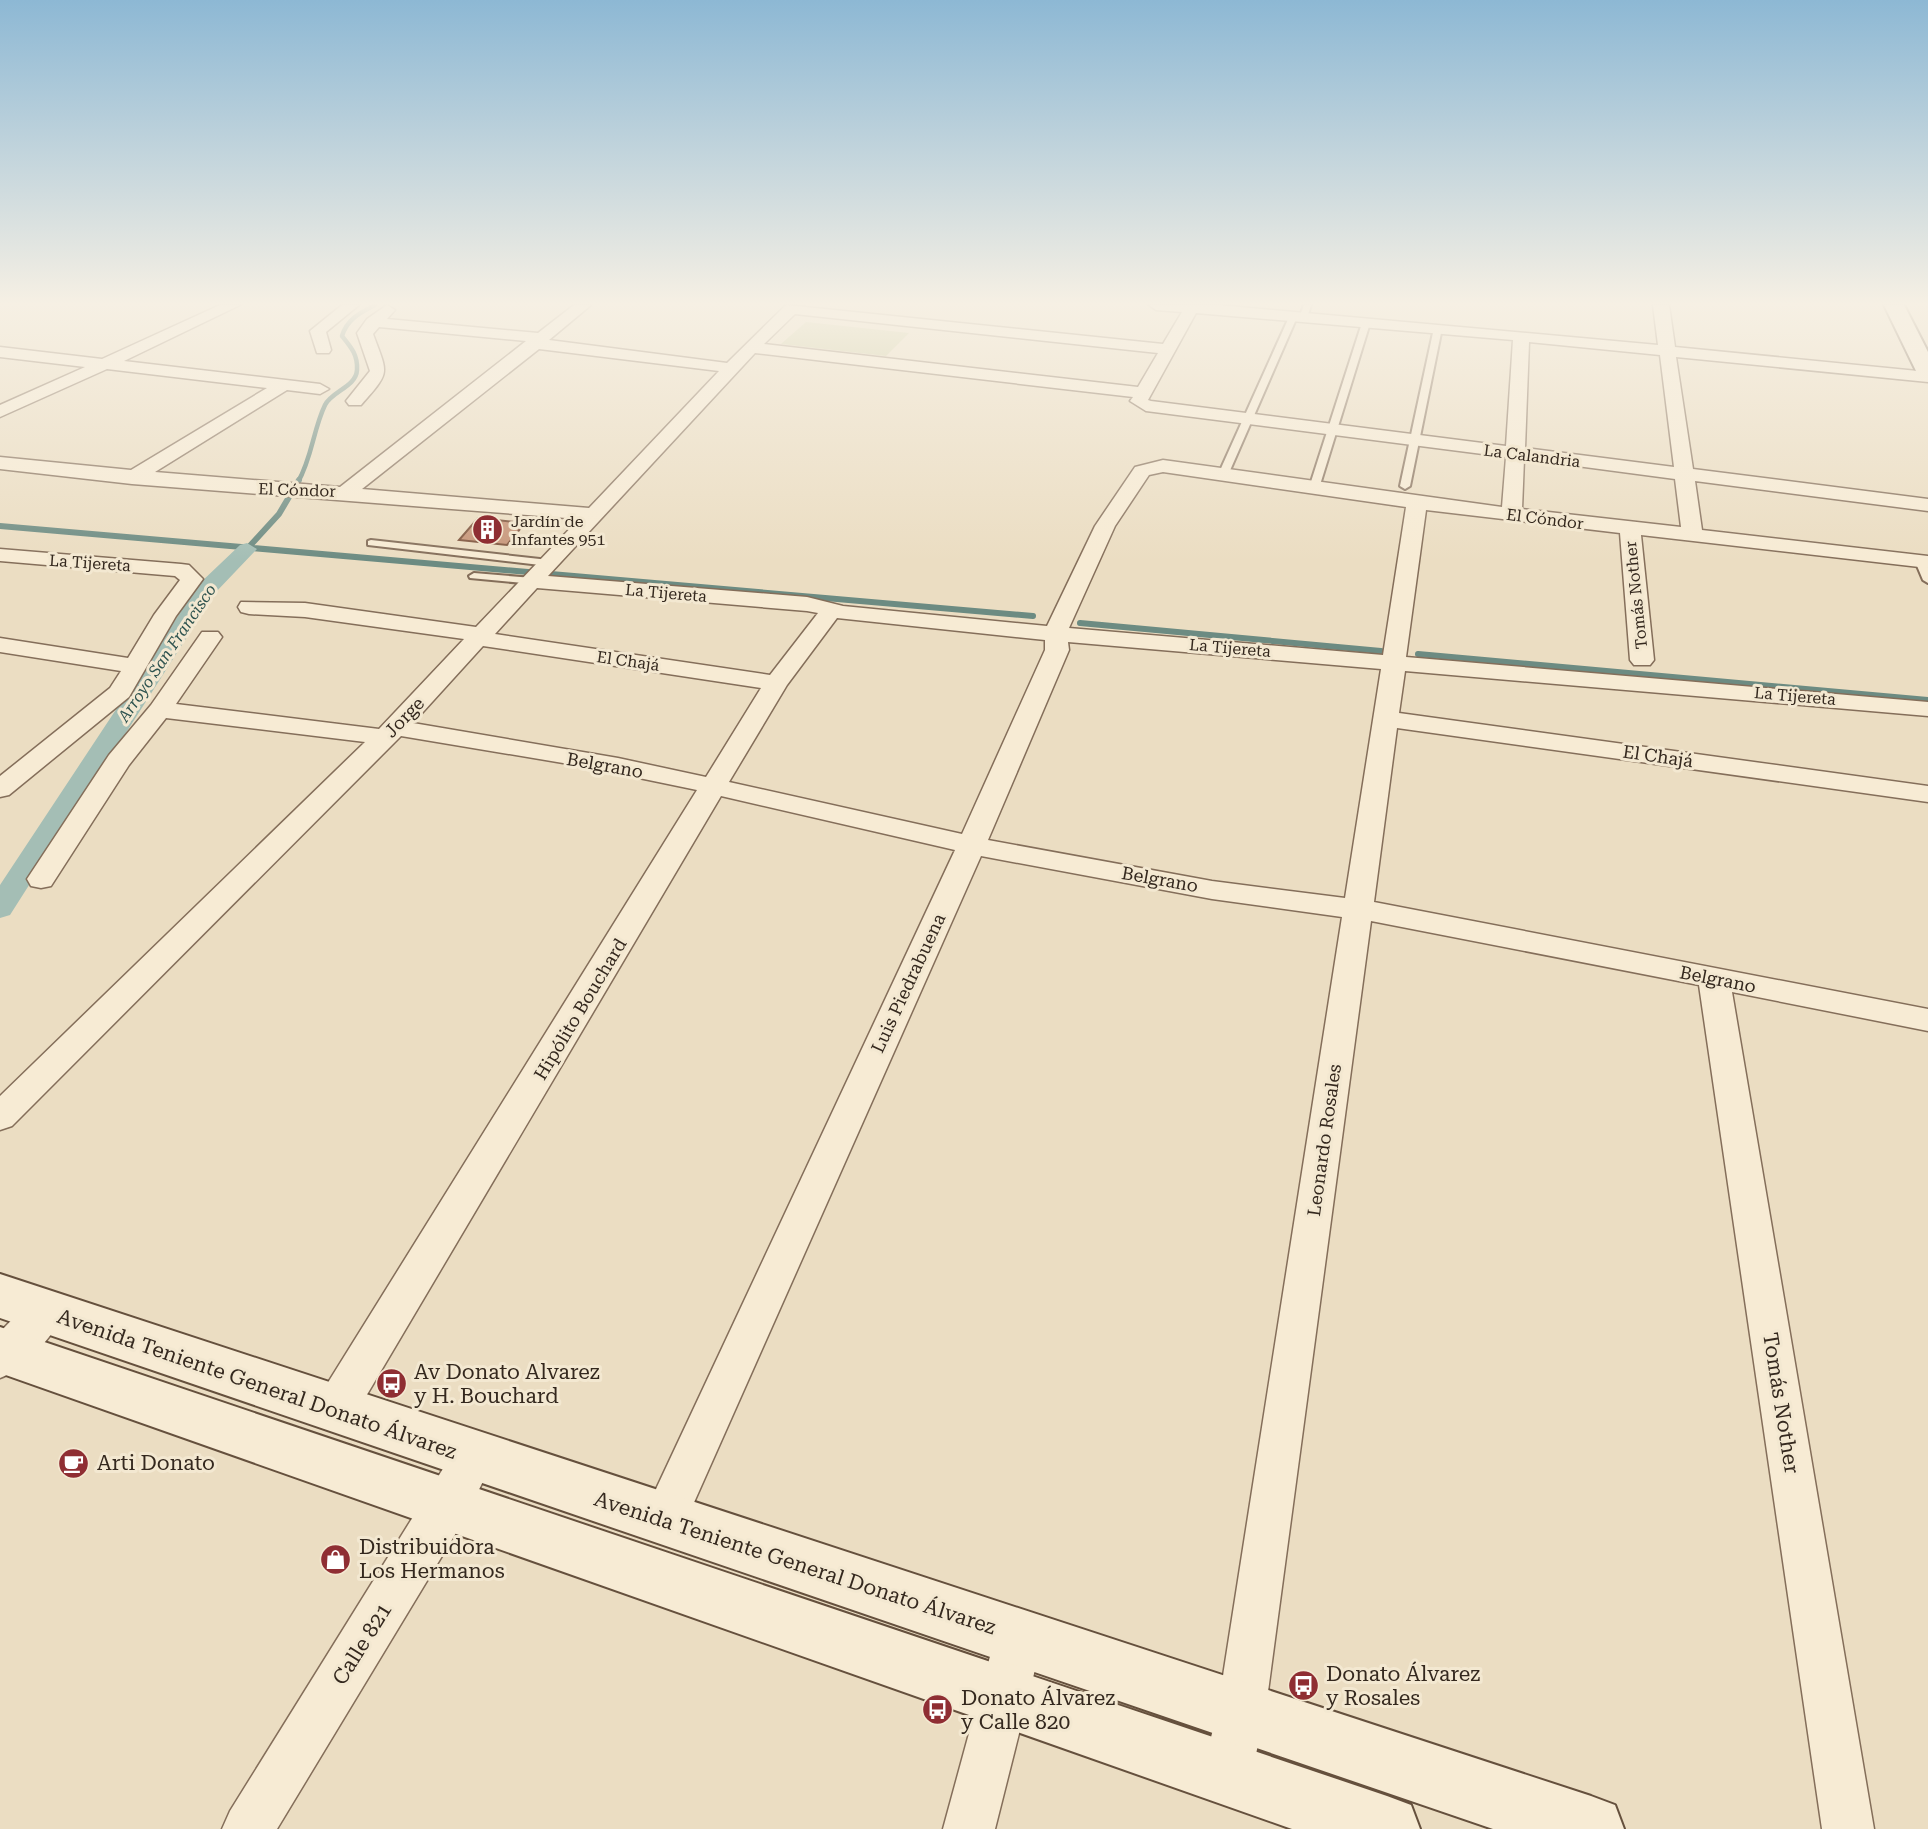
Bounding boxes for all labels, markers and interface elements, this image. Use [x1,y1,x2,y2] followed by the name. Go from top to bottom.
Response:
[1482,441,1582,471] street label: La Calandria
[258,479,337,501] street label: El Cóndor
[1505,505,1585,533] street label: El Cóndor
[511,512,605,549] place label: Jardín de Infantes 951
[471,513,505,547] building icon: Jardín de Infantes 951
[1621,540,1651,650] street label: Tomás Nother
[48,551,132,575] street label: La Tijereta
[624,580,708,606] street label: La Tijereta
[113,581,220,726] water label: Arroyo San Francisco
[1188,635,1272,661] street label: La Tijereta
[595,647,661,675] street label: El Chajá
[1753,683,1837,709] street label: La Tijereta
[380,692,428,741] street label: Jorge
[1621,741,1695,771] street label: El Chajá
[565,748,645,782] street label: Belgrano
[1120,862,1200,896] street label: Belgrano
[867,910,950,1056] street label: Luis Piedrabuena
[529,934,631,1084] street label: Hipólito Bouchard
[1678,961,1758,997] street label: Belgrano
[1303,1063,1345,1217] street label: Leonardo Rosales
[54,1303,460,1464] street label: Avenida Teniente General Donato Álvarez
[1758,1331,1804,1476] street label: Tomás Nother
[414,1360,600,1408] place label: Av Donato Alvarez y H. Bouchard
[374,1367,408,1401] bus stop icon: Av Donato Alvarez y H. Bouchard
[57,1446,91,1480] cafe icon: Arti Donato
[97,1451,215,1475] place label: Arti Donato
[591,1486,999,1639] street label: Avenida Teniente General Donato Álvarez
[359,1535,505,1583] place label: Distribuidora Los Hermanos
[319,1542,353,1576] shop icon: Distribuidora Los Hermanos
[328,1599,396,1689] street label: Calle 821
[1326,1661,1480,1710] place label: Donato Álvarez y Rosales
[1286,1669,1320,1703] bus stop icon: Donato Álvarez y Rosales
[961,1685,1115,1734] place label: Donato Álvarez y Calle 820
[921,1693,955,1727] bus stop icon: Donato Álvarez y Calle 820

